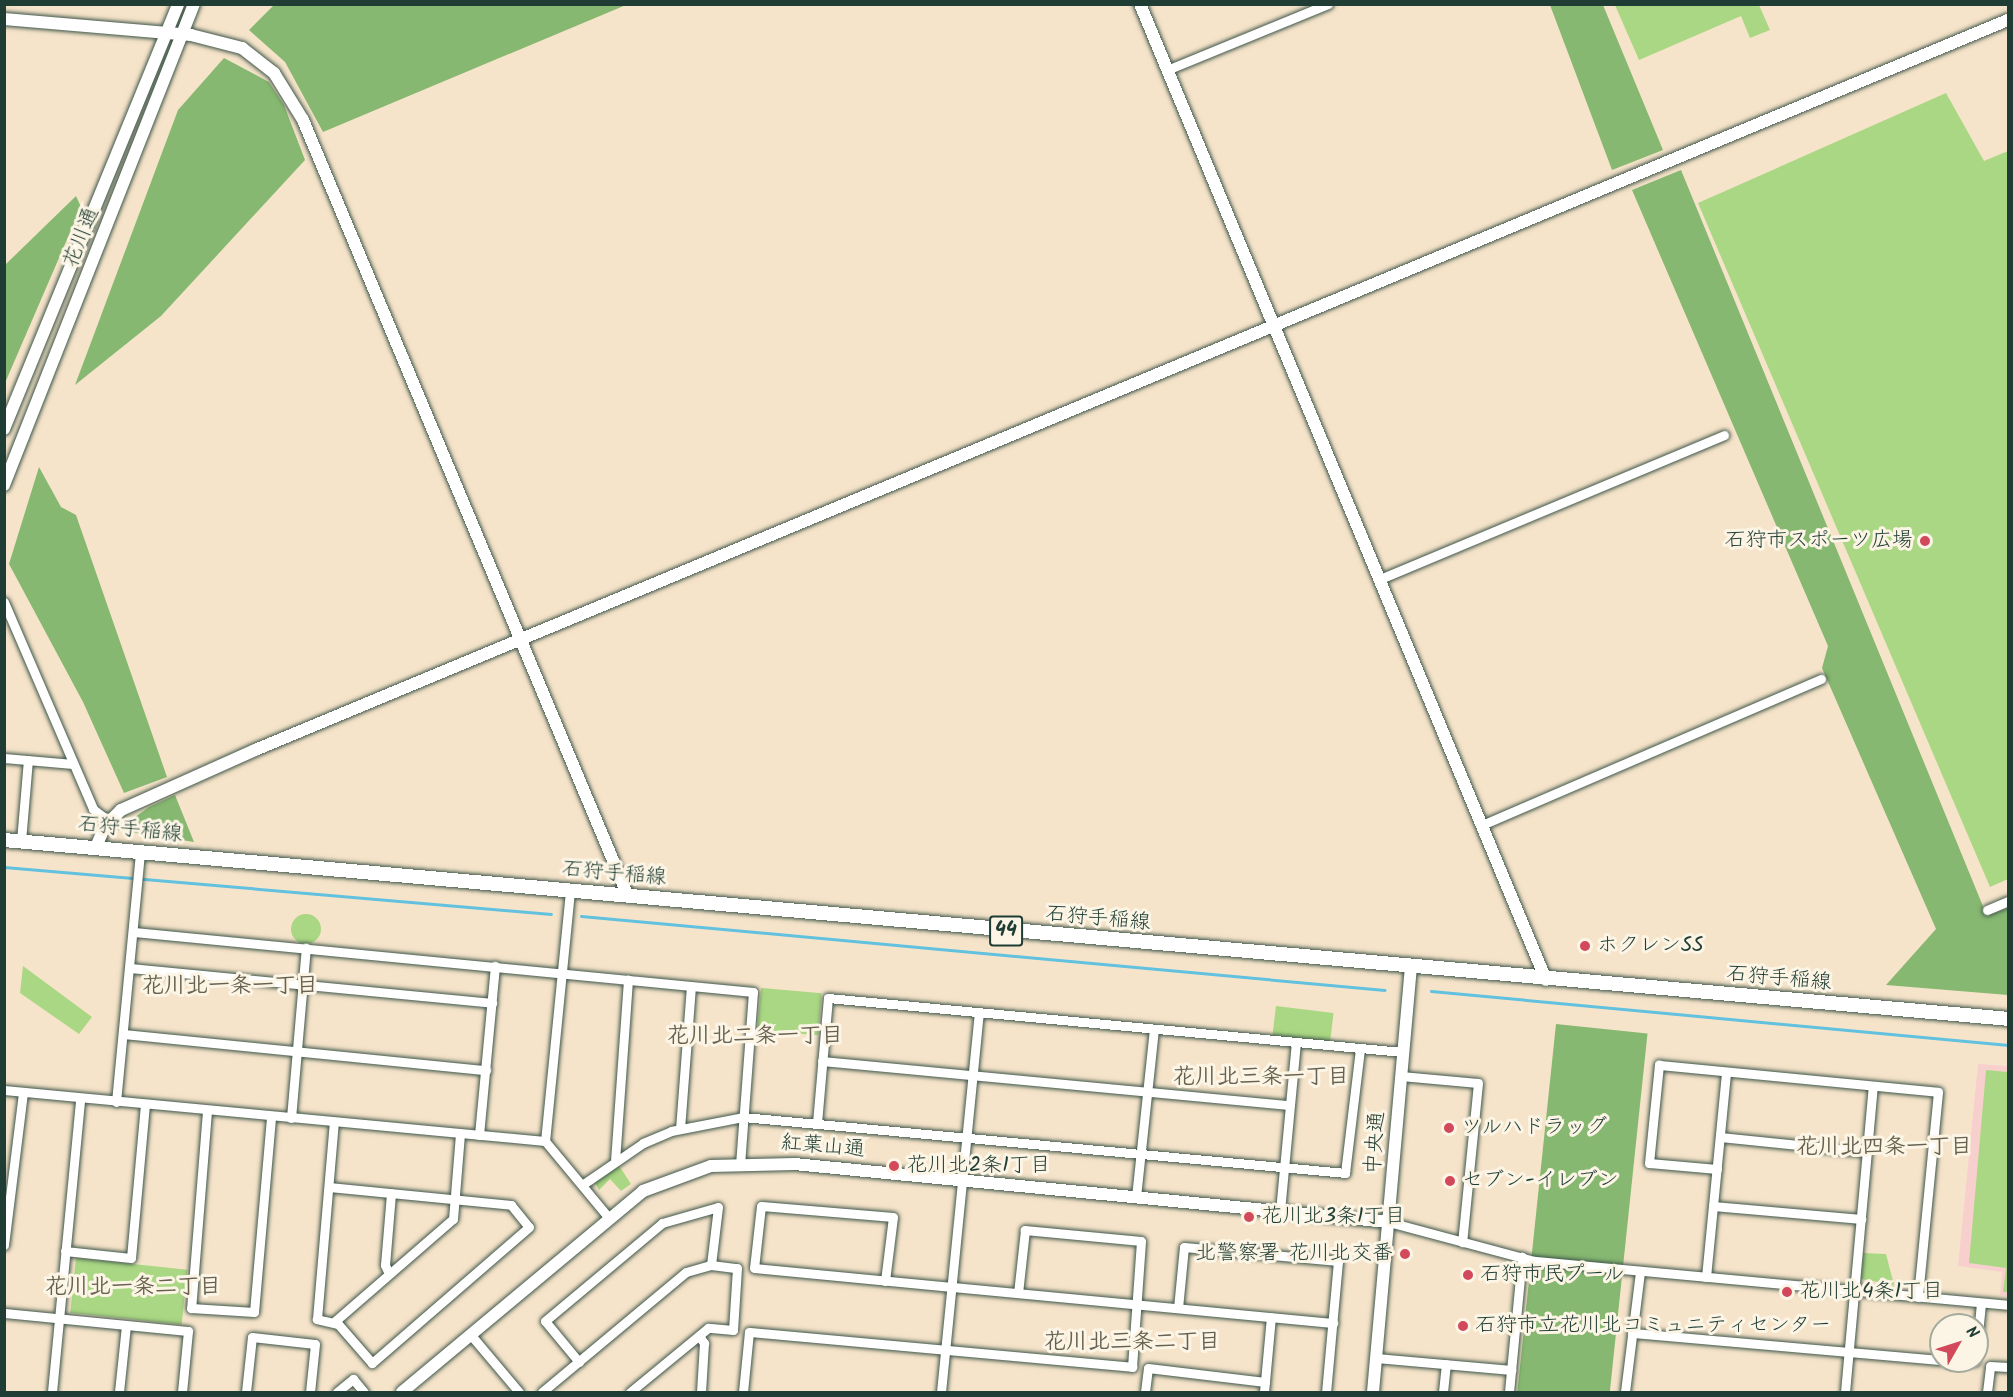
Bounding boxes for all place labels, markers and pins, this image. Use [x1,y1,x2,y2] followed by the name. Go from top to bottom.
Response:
[1724,528,1913,554] place label: 石狩市スポーツ広場
[1918,534,1932,548] marker: 石狩市スポーツ広場
[1597,933,1703,959] place label: ホクレンSS
[1578,939,1592,953] marker: ホクレンSS
[1461,1115,1608,1141] place label: ツルハドラッグ
[1442,1121,1456,1135] marker: ツルハドラッグ
[906,1153,1051,1179] place label: 花川北2条1丁目
[887,1159,901,1173] marker: 花川北2条1丁目
[1462,1168,1619,1194] place label: セブン-イレブン
[1443,1174,1457,1188] marker: セブン-イレブン
[1261,1204,1406,1230] place label: 花川北3条1丁目
[1242,1210,1256,1224] marker: 花川北3条1丁目
[1196,1241,1393,1267] place label: 北警察署 花川北交番
[1398,1247,1412,1261] marker: 北警察署 花川北交番
[1480,1262,1626,1288] place label: 石狩市民プール
[1461,1268,1475,1282] marker: 石狩市民プール
[1799,1279,1943,1305] place label: 花川北4条1丁目
[1780,1285,1794,1299] marker: 花川北4条1丁目
[1475,1313,1832,1339] place label: 石狩市立花川北コミュニティセンター
[1456,1319,1470,1333] marker: 石狩市立花川北コミュニティセンター

